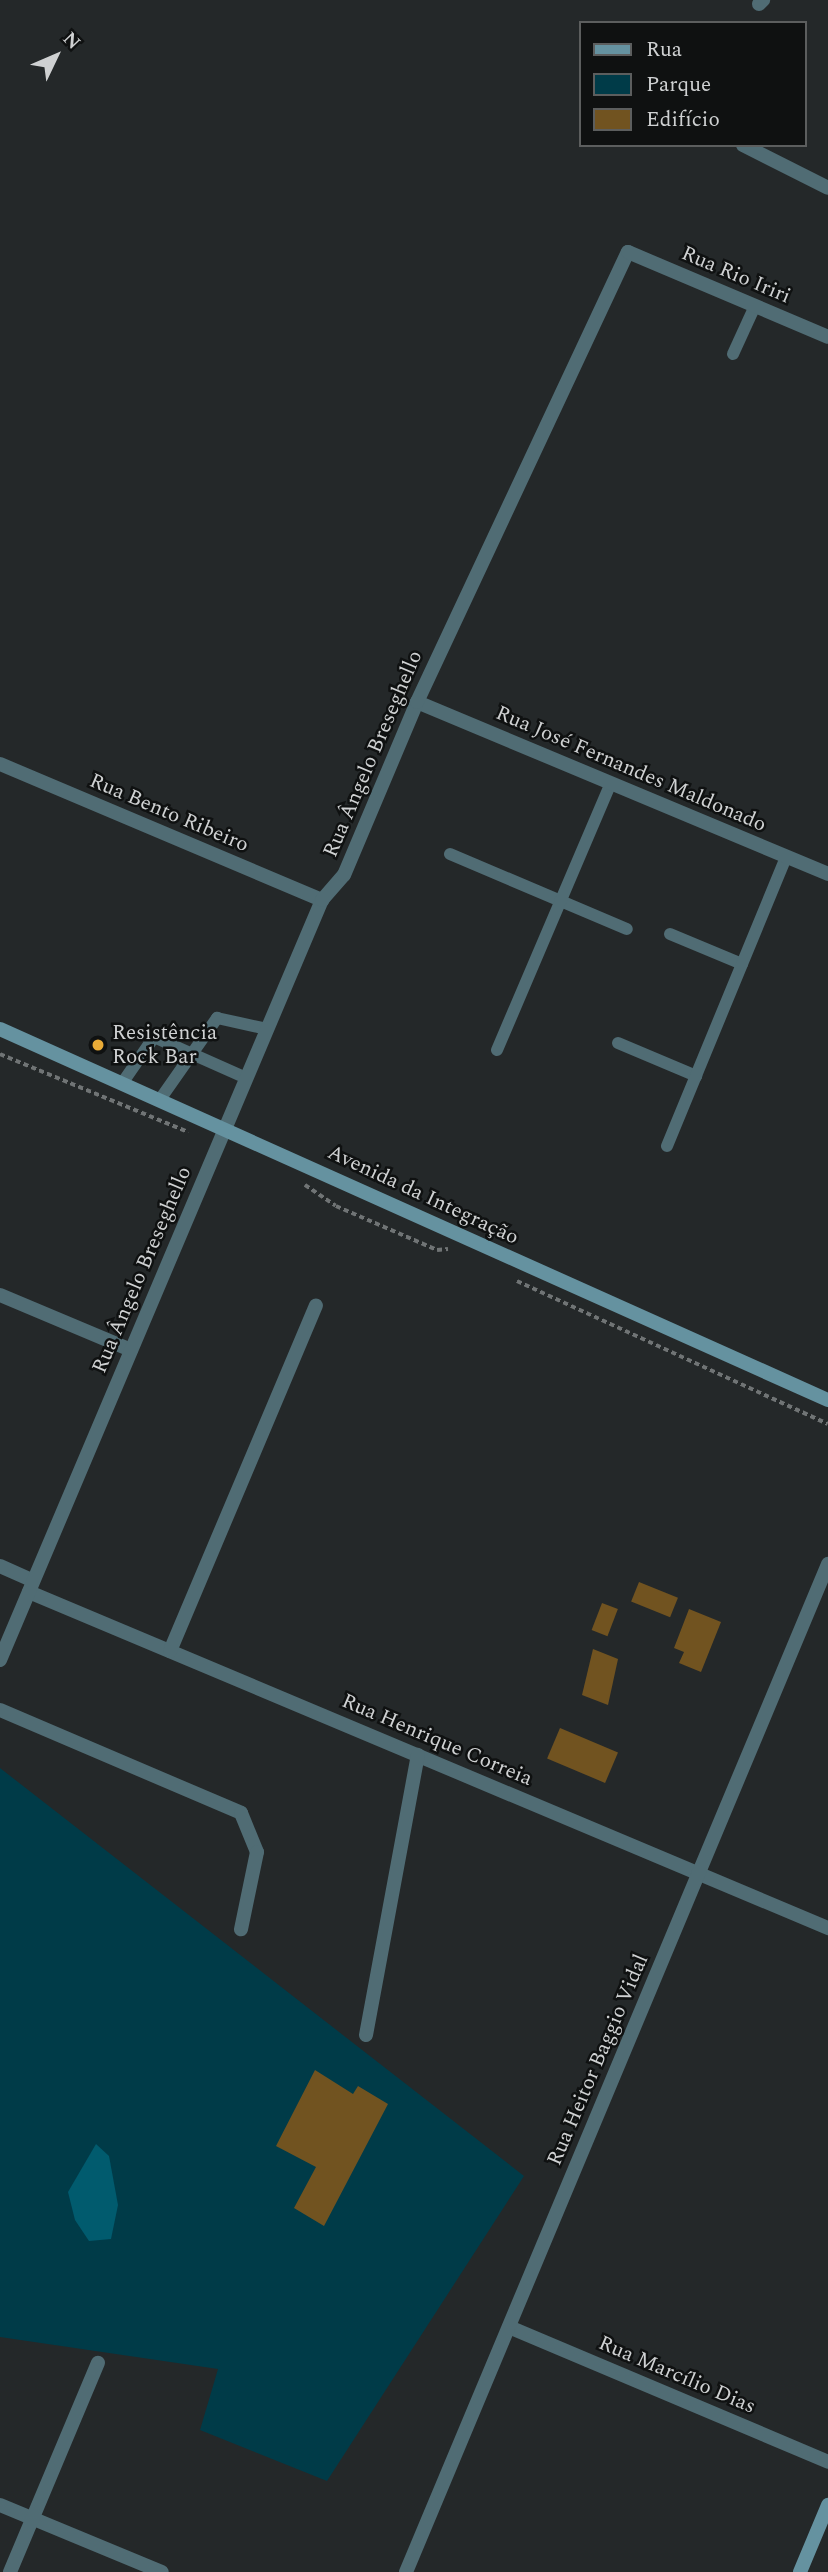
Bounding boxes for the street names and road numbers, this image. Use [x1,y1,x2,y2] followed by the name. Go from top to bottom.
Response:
[678,241,794,309] street label: Rua Rio Iriri
[318,647,428,861] street label: Rua Ângelo Breseghello
[492,700,770,838] street label: Rua José Fernandes Maldonado
[86,768,252,858] street label: Rua Bento Ribeiro
[323,1140,523,1250] street label: Avenida da Integração
[87,1163,197,1377] street label: Rua Ângelo Breseghello
[338,1688,536,1792] street label: Rua Henrique Correia
[542,1951,654,2169] street label: Rua Heitor Baggio Vidal
[595,2331,759,2419] street label: Rua Marcílio Dias

